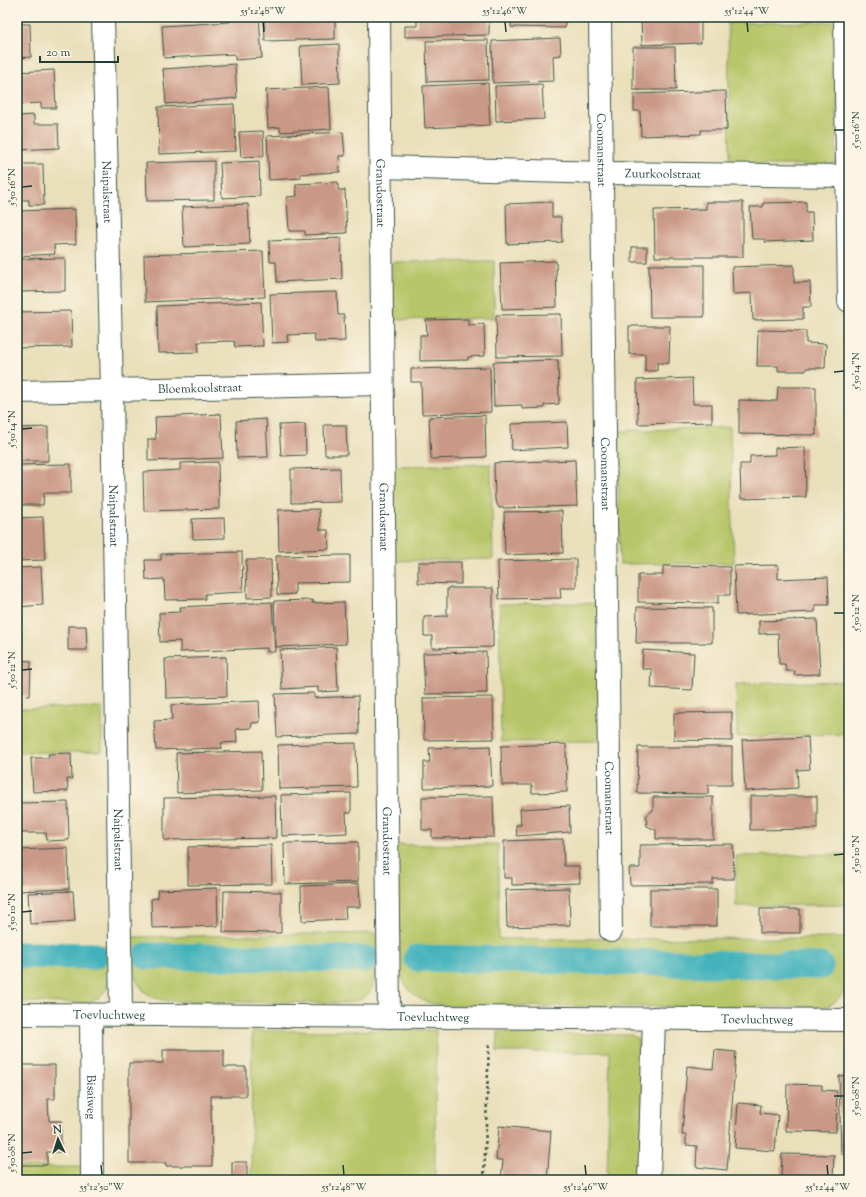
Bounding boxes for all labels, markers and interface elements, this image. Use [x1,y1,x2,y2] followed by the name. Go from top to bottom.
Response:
[240,4,285,19] text: 55°12'48"W
[482,4,527,19] text: 55°12'46"W
[724,4,769,19] text: 55°12'44"W
[40,38,118,64] scale bar
[46,44,71,62] text: 20 m
[849,111,864,150] text: 5°50'16"N
[591,113,610,187] street label: Coomanstraat
[370,159,389,227] street label: Grandostraat
[96,161,116,223] street label: Naipalstraat
[625,165,701,184] street label: Zuurkoolstraat
[5,168,20,207] text: 5°50'16"N
[849,352,864,391] text: 5°50'14"N
[158,379,242,399] street label: Bloemkoolstraat
[5,410,20,449] text: 5°50'14"N
[595,437,614,511] street label: Coomanstraat
[374,483,392,551] street label: Grandostraat
[103,485,122,547] street label: Naipalstraat
[849,594,864,633] text: 5°50'12"N
[5,651,20,690] text: 5°50'12"N
[599,761,618,835] street label: Coomanstraat
[377,807,396,875] street label: Grandostraat
[108,809,127,871] street label: Naipalstraat
[849,835,864,874] text: 5°50'10"N
[5,893,20,932] text: 5°50'10"N
[73,1006,145,1025] street label: Toevluchtweg
[397,1009,469,1027] street label: Toevluchtweg
[721,1011,793,1030] street label: Toevluchtweg
[81,1075,100,1120] street label: Bisaiweg
[849,1076,864,1117] text: 5°50'08"N
[38,1119,78,1159] north arrow
[51,1122,63,1138] text: N
[5,1133,20,1174] text: 5°50'08"N
[79,1180,124,1195] text: 55°12'50"W
[321,1180,366,1195] text: 55°12'48"W
[563,1180,608,1195] text: 55°12'46"W
[805,1180,850,1195] text: 55°12'44"W

